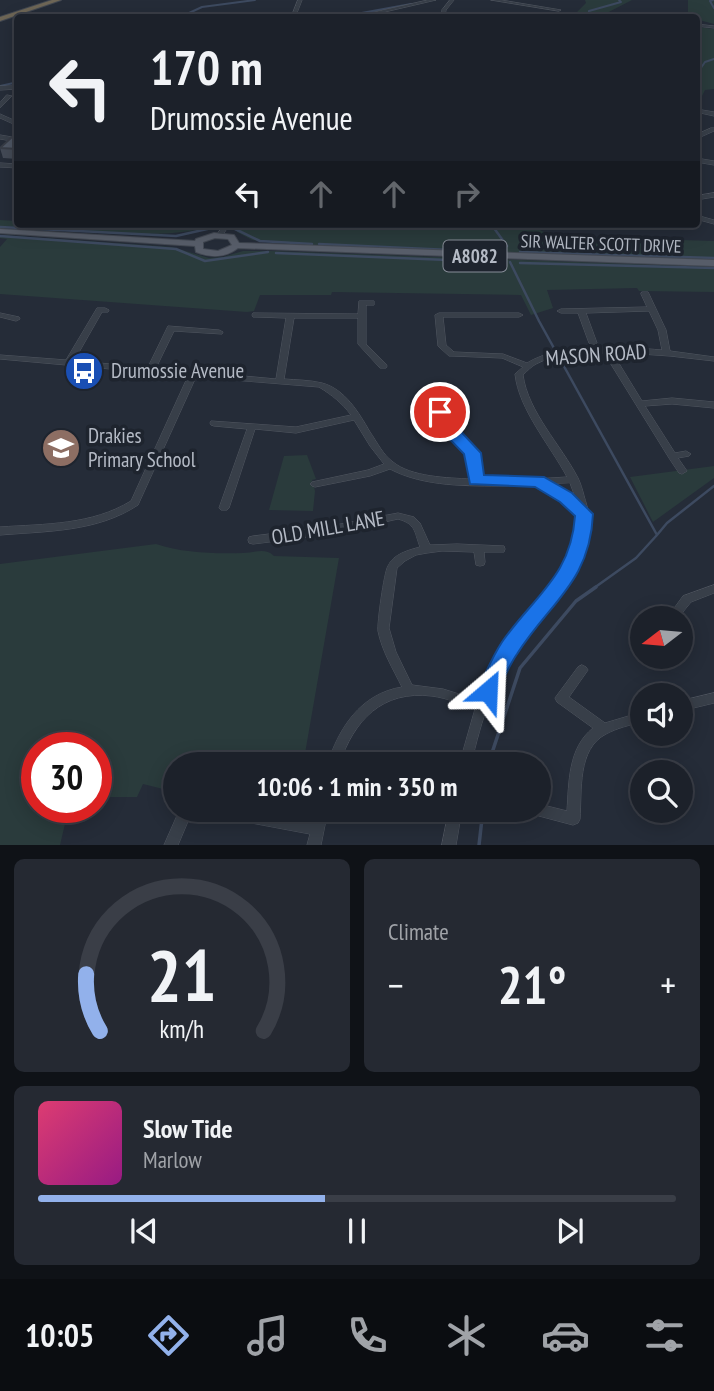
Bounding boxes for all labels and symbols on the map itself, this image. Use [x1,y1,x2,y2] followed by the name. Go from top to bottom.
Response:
[520,229,682,258] street label: SIR WALTER SCOTT DRIVE
[444,240,506,272] road number: A8082
[545,338,647,371] street label: MASON ROAD
[63,350,105,392] bus stop icon: Drumossie Avenue
[111,357,244,384] place label: Drumossie Avenue
[410,382,470,442] pin
[88,422,196,473] place label: Drakies Primary School
[40,427,82,469] school or university icon: Drakies Primary School
[269,504,386,551] street label: OLD MILL LANE
[630,606,693,668] north arrow
[451,654,525,728] position arrow
[21,732,112,823] speed limit sign: 30

